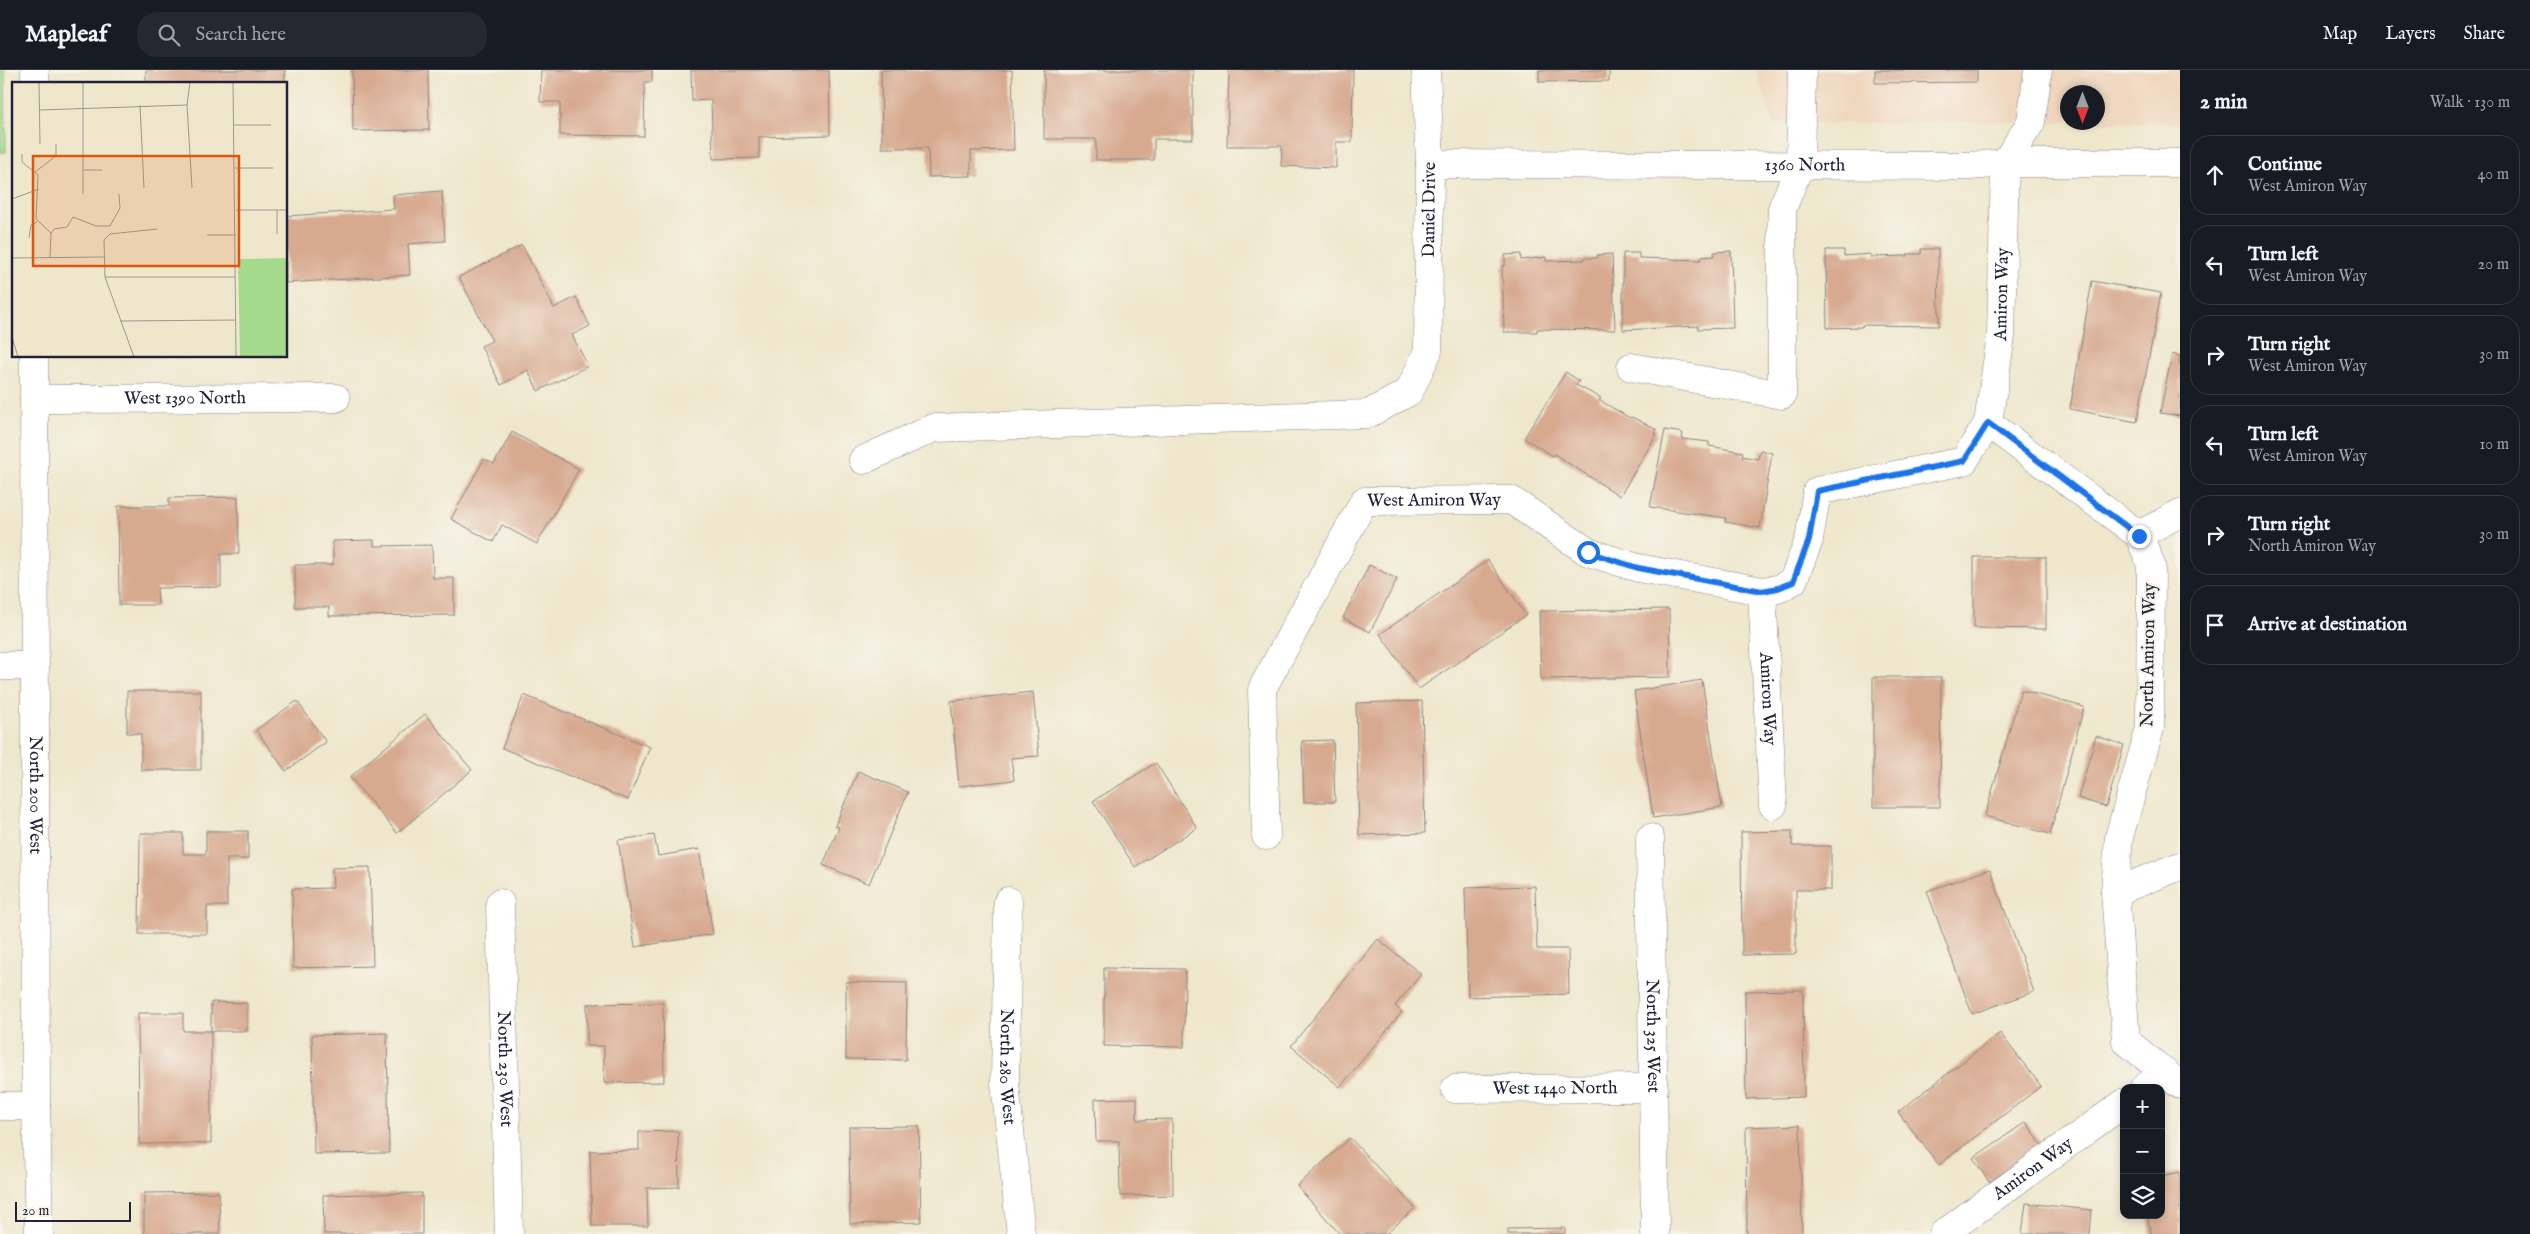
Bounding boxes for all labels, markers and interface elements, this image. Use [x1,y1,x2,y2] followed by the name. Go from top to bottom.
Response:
[137,12,487,57] search box
[25,19,107,50] text: Mapleaf
[155,21,183,49] icon: search
[195,23,286,47] text: Search here
[2323,23,2357,46] text: Map
[2385,23,2436,46] text: Layers
[2464,23,2505,46] text: Share
[12,82,288,358] inset map
[2060,85,2105,130] north arrow
[2200,89,2247,116] text: 2 min
[2430,93,2510,113] text: Walk · 130 m
[2248,153,2322,177] text: Continue
[1764,154,1846,177] street label: 1360 North
[2201,161,2229,189] icon: ahead
[1417,162,1442,258] street label: Daniel Drive
[2477,165,2509,185] text: 40 m
[2248,177,2367,197] text: West Amiron Way
[2248,243,2319,267] text: Turn left
[1989,247,2015,342] street label: Amiron Way
[2201,251,2229,279] icon: left
[2478,255,2509,275] text: 20 m
[2248,267,2367,287] text: West Amiron Way
[2248,333,2330,357] text: Turn right
[2201,341,2229,369] icon: right
[2479,345,2509,365] text: 30 m
[2248,357,2367,377] text: West Amiron Way
[124,387,247,410] street label: West 1390 North
[2248,423,2319,447] text: Turn left
[2201,431,2229,459] icon: left
[2479,435,2509,455] text: 10 m
[2248,447,2367,467] text: West Amiron Way
[1367,489,1501,512] street label: West Amiron Way
[2248,513,2330,537] text: Turn right
[2201,521,2229,549] icon: right
[2128,525,2151,548] route end
[2479,525,2509,545] text: 30 m
[2248,537,2376,557] text: North Amiron Way
[1577,541,1600,564] route start
[2136,583,2162,727] street label: North Amiron Way
[2201,611,2229,639] icon: arrive
[2248,613,2407,637] text: Arrive at destination
[1754,651,1781,746] street label: Amiron Way
[24,736,47,854] street label: North 200 West
[1640,979,1665,1093] street label: North 325 West
[993,1009,1021,1126] street label: North 280 West
[491,1011,518,1127] street label: North 230 West
[1492,1077,1618,1100] street label: West 1440 North
[2120,1084,2165,1219] map controls
[2120,1084,2165,1129] button: +
[2120,1129,2165,1174] button: −
[1988,1132,2078,1206] street label: Amiron Way
[2120,1174,2165,1219] button: layers
[15,1199,131,1222] scale bar
[22,1202,49,1220] text: 20 m

